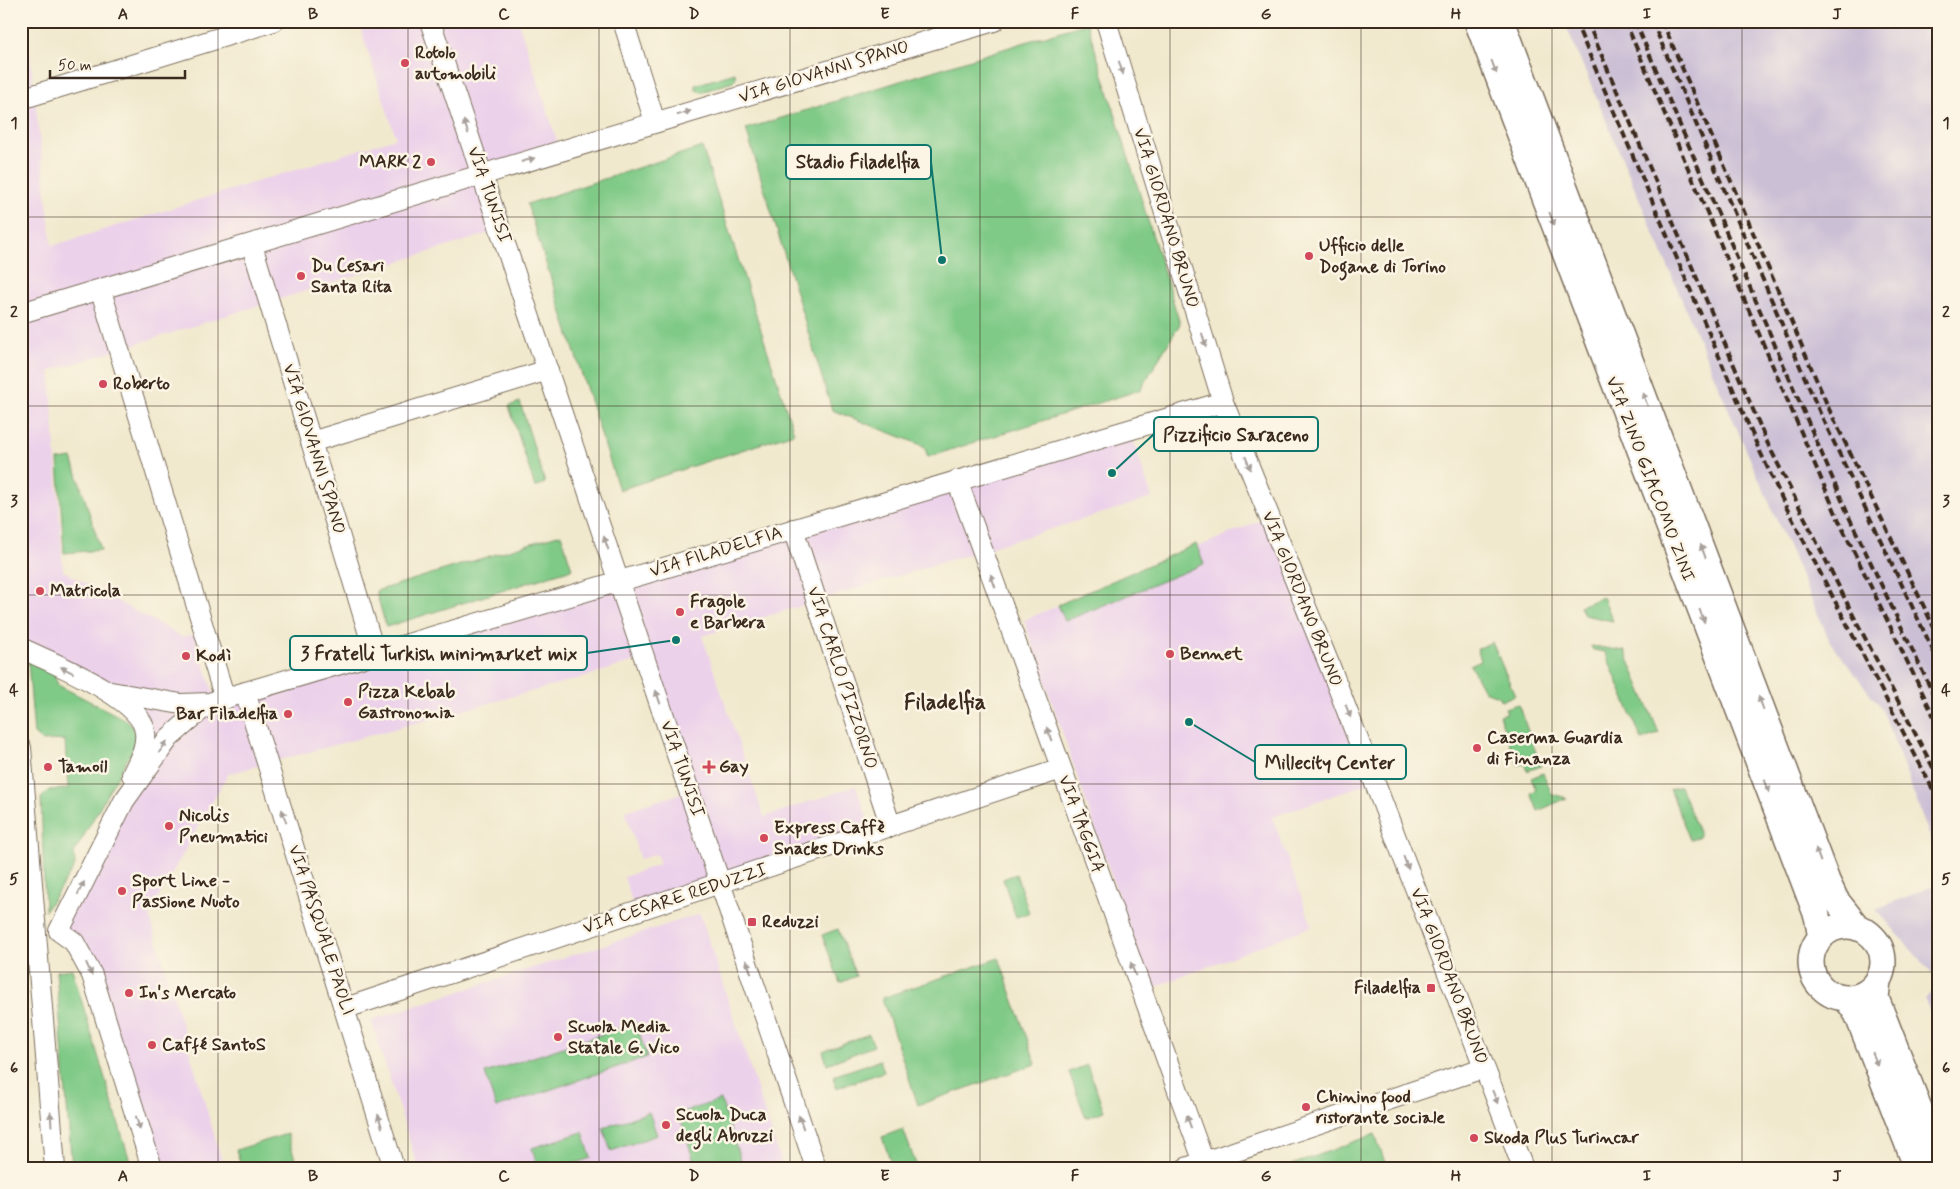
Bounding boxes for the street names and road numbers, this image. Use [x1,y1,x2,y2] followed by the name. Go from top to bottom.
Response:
[736,35,912,109] street label: VIA GIOVANNI SPANO
[1127,125,1205,311] street label: VIA GIORDANO BRUNO
[461,143,517,247] street label: VIA TUNISI
[277,361,351,537] street label: VIA GIOVANNI SPANO
[1600,373,1700,585] street label: VIA ZINO GIACOMO ZINI
[1256,508,1348,690] street label: VIA GIORDANO BRUNO
[647,520,785,584] street label: VIA FILADELFIA
[801,584,883,772] street label: VIA CARLO PIZZORNO
[654,717,710,821] street label: VIA TUNISI
[1052,772,1110,876] street label: VIA TAGGIA
[282,842,360,1018] street label: VIA PASQUALE PAOLI
[580,858,770,940] street label: VIA CESARE REDUZZI
[1404,884,1494,1068] street label: VIA GIORDANO BRUNO

